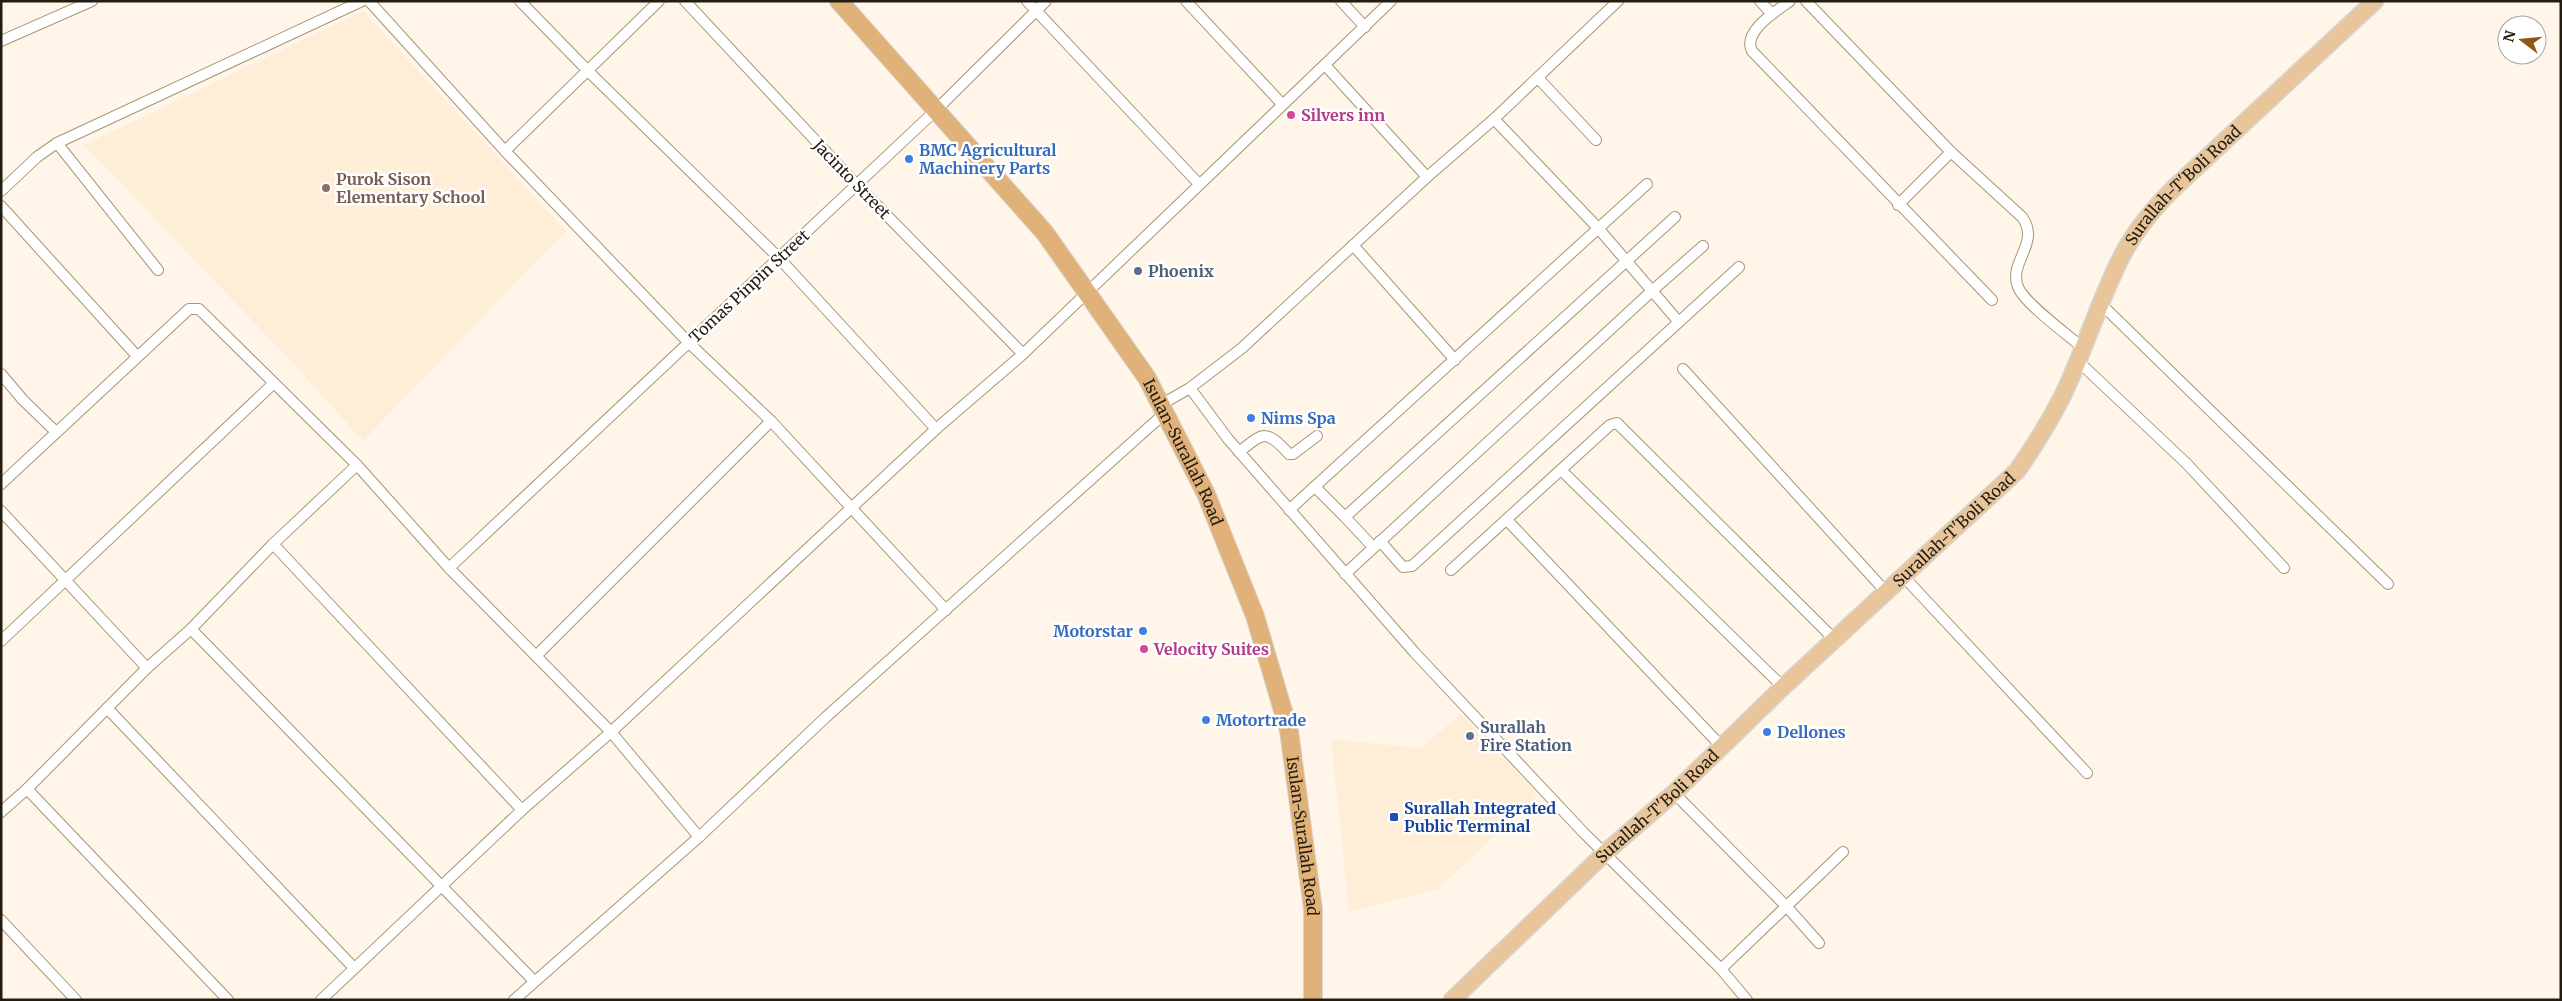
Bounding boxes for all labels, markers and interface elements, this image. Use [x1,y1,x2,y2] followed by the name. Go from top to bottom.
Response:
[2497,15,2547,65] north arrow
[2499,29,2520,44] text: N
[1301,105,1385,125] place label: Silvers inn
[1285,109,1297,121] marker: Silvers inn
[2120,121,2245,249] street label: Surallah-T'Boli Road
[809,134,895,223] street label: Jacinto Street
[919,140,1056,178] place label: BMC Agricultural Machinery Parts
[903,153,915,165] marker: BMC Agricultural Machinery Parts
[336,169,485,207] place label: Purok Sison Elementary School
[320,182,332,194] marker: Purok Sison Elementary School
[685,225,814,347] street label: Tomas Pinpin Street
[1148,261,1214,281] place label: Phoenix
[1132,265,1144,277] marker: Phoenix
[1139,375,1228,529] street label: Isulan-Surallah Road
[1261,408,1336,428] place label: Nims Spa
[1245,412,1257,424] marker: Nims Spa
[1888,468,2019,591] street label: Surallah-T'Boli Road
[1053,621,1134,641] place label: Motorstar
[1137,625,1149,637] marker: Motorstar
[1153,639,1269,659] place label: Velocity Suites
[1138,643,1150,655] marker: Velocity Suites
[1216,710,1306,730] place label: Motortrade
[1200,714,1212,726] marker: Motortrade
[1480,717,1572,755] place label: Surallah Fire Station
[1777,722,1846,742] place label: Dellones
[1761,726,1773,738] marker: Dellones
[1464,730,1476,742] marker: Surallah Fire Station
[1591,745,1723,867] street label: Surallah-T'Boli Road
[1282,755,1323,916] street label: Isulan-Surallah Road
[1404,798,1556,836] place label: Surallah Integrated Public Terminal
[1388,811,1400,823] marker: Surallah Integrated Public Terminal

